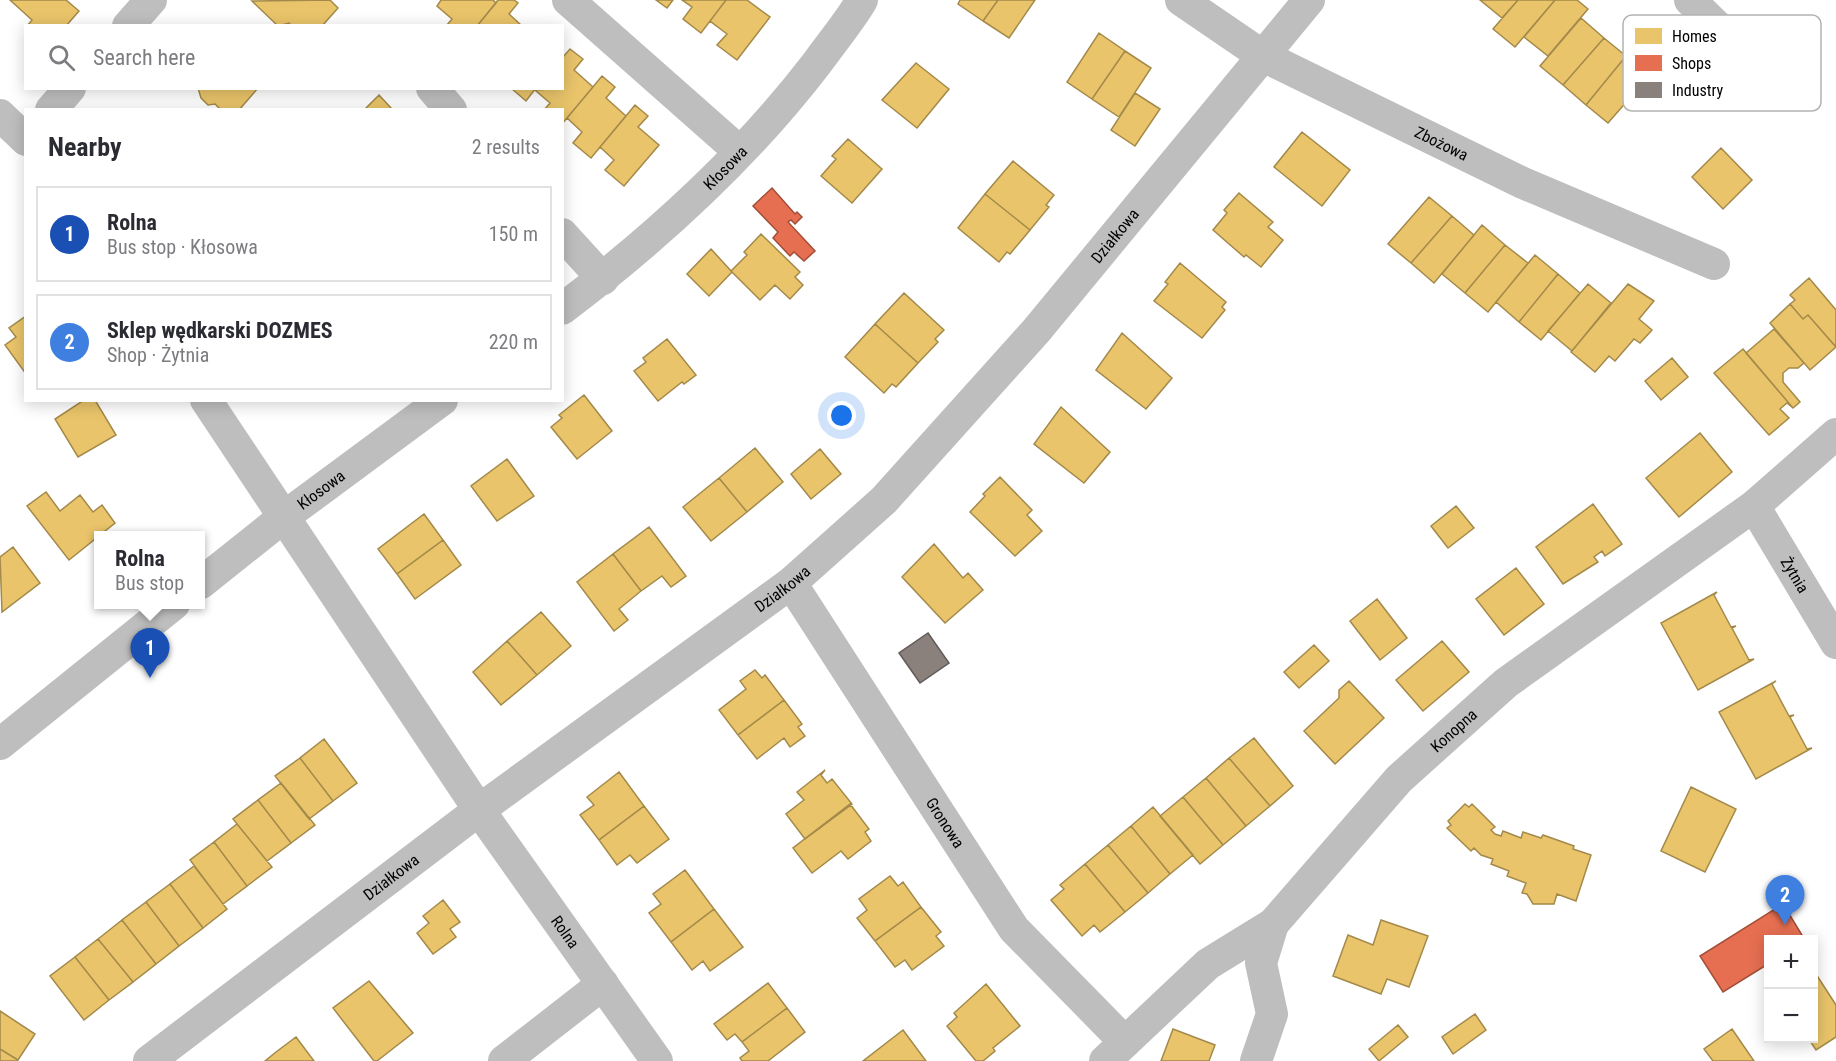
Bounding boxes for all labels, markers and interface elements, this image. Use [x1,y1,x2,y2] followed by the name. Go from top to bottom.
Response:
[1623,15,1821,111] legend
[24,24,564,90] search box
[1672,27,1717,46] text: Homes
[45,41,78,74] icon: search
[93,45,195,70] text: Search here
[1672,54,1711,73] text: Shops
[1672,81,1723,100] text: Industry
[1412,122,1471,164] street label: Zbożowa
[48,132,122,162] text: Nearby
[472,135,540,159] text: 2 results
[699,142,751,194] street label: Kłosowa
[1087,205,1143,267] street label: Działkowa
[107,210,157,235] text: Rolna
[64,222,75,246] text: 1
[489,222,538,246] text: 150 m
[107,235,258,259] text: Bus stop · Kłosowa
[107,318,333,343] text: Sklep wędkarski DOZMES
[64,330,75,354] text: 2
[489,330,538,354] text: 220 m
[107,343,209,367] text: Shop · Żytnia
[827,401,856,430] your location
[293,466,348,513] street label: Kłosowa
[94,531,205,609] popup
[115,546,165,571] text: Rolna
[1777,553,1813,596] street label: Żytnia
[751,561,814,616] street label: Działkowa
[115,571,184,595] text: Bus stop
[130,628,170,678] pin: 1
[1426,705,1480,756] street label: Konopna
[922,794,969,851] street label: Gronowa
[359,850,423,904] street label: Działkowa
[1766,876,1804,925] pin: 2
[547,912,583,952] street label: Rolna
[1764,935,1818,1043] map controls
[1764,935,1818,989] button: +
[1764,989,1818,1043] button: −

